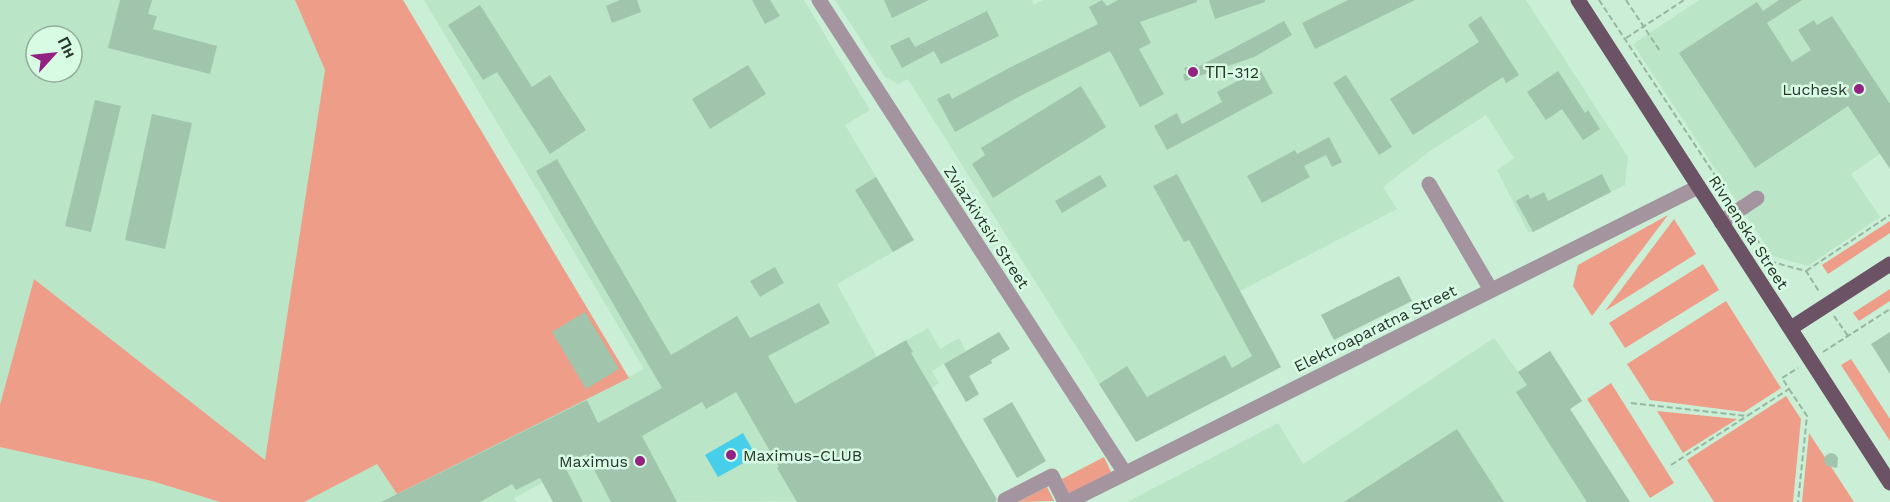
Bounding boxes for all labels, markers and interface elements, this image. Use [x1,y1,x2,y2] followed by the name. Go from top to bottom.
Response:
[24,24,84,84] north arrow
[54,34,80,61] text: Пн
[1205,63,1259,82] place label: ТП-312
[1186,65,1200,79] marker: ТП-312
[1782,80,1847,99] place label: Luchesk
[1852,82,1866,96] marker: Luchesk
[940,162,1033,292] street label: Zviazkivtsiv Street
[1705,172,1793,293] street label: Rivnenska Street
[1291,281,1460,376] street label: Elektroaparatna Street
[743,446,862,465] place label: Maximus-CLUB
[724,448,738,462] marker: Maximus-CLUB
[559,452,628,471] place label: Maximus
[633,454,647,468] marker: Maximus

